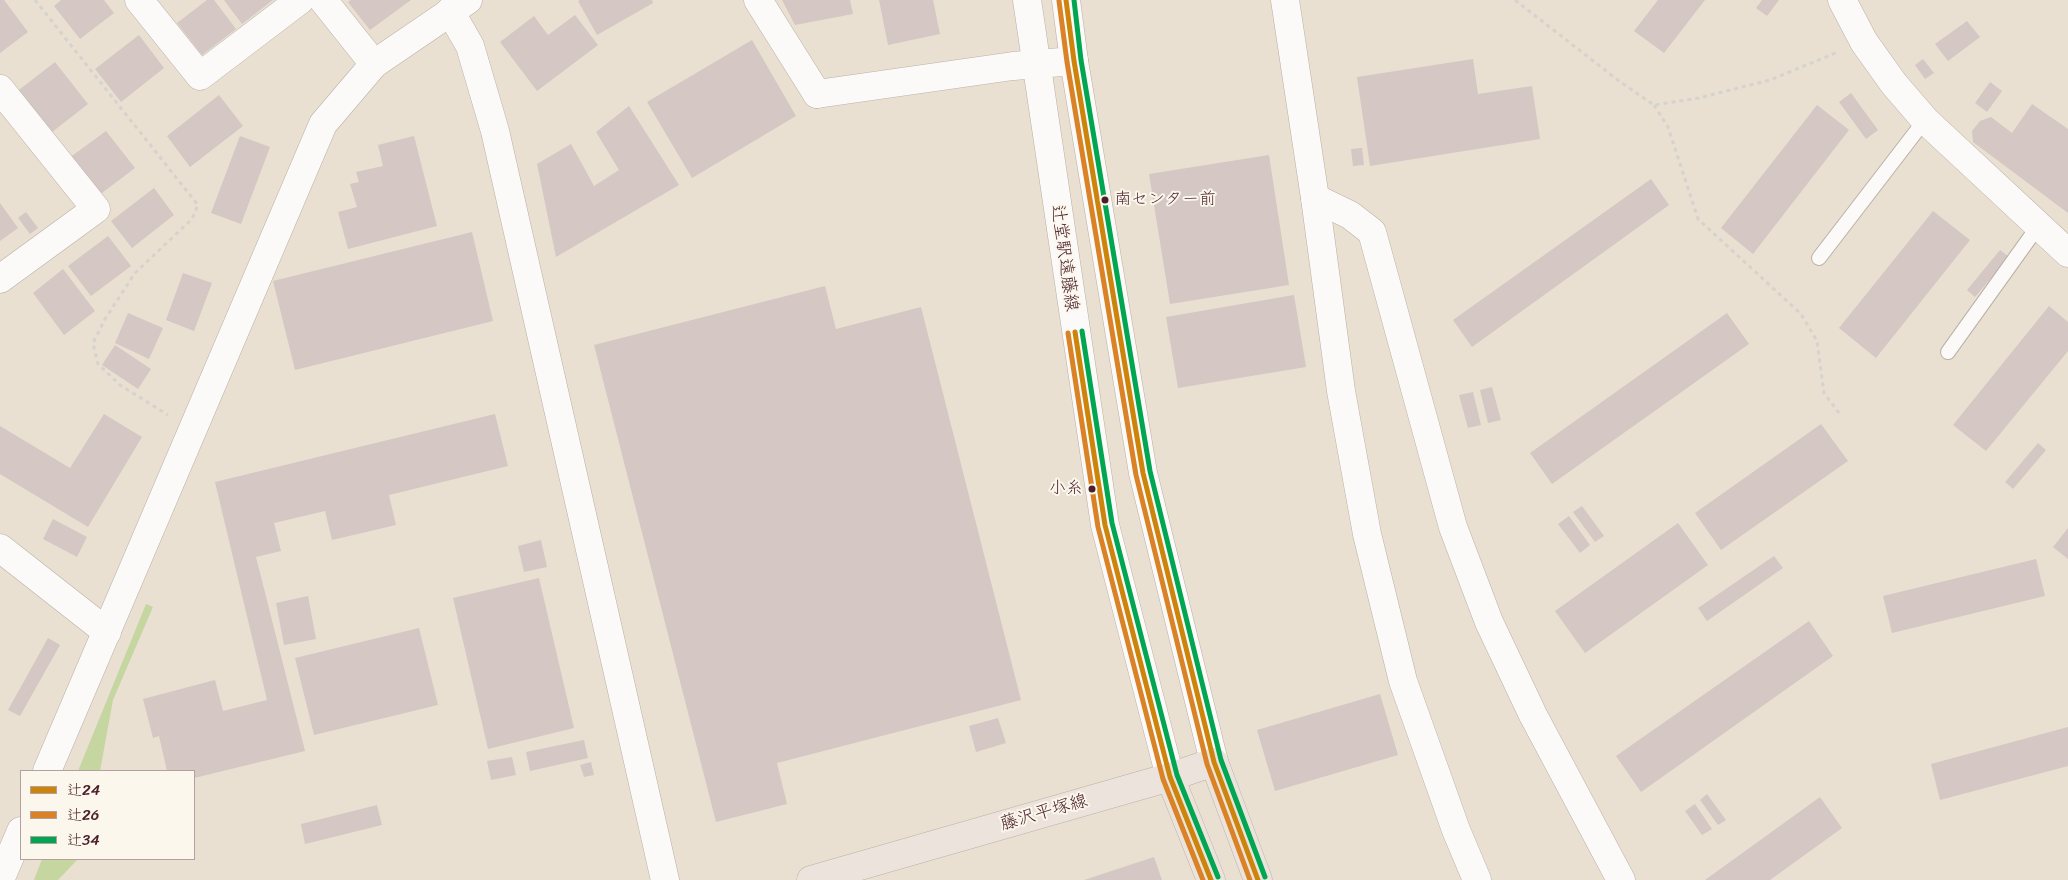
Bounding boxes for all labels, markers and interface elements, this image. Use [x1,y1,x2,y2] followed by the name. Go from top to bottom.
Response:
[1114,190,1216,210] place label: 南センター前
[1100,195,1110,205] marker: 南センター前
[1046,203,1082,313] street label: 辻堂駅遠藤線
[1049,479,1083,499] place label: 小糸
[1087,484,1097,494] marker: 小糸
[20,770,195,860] legend
[67,777,100,803] text: 辻24
[998,790,1090,836] street label: 藤沢平塚線
[67,802,99,828] text: 辻26
[67,827,100,853] text: 辻34

